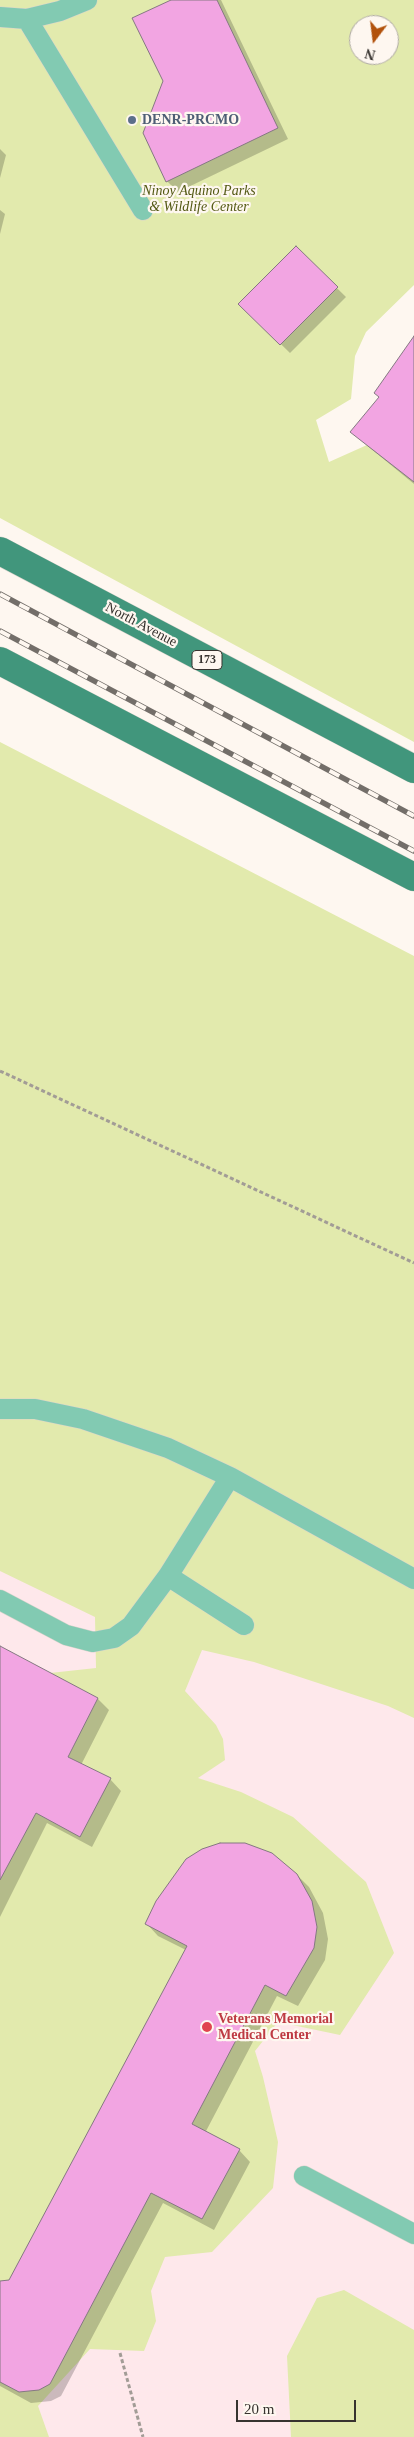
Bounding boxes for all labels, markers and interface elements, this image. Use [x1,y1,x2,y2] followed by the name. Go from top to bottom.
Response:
[349,15,399,65] north arrow
[363,45,377,63] text: N
[142,112,239,128] place label: DENR-PRCMO
[126,114,138,126] marker: DENR-PRCMO
[142,183,256,216] park label: Ninoy Aquino Parks & Wildlife Center
[102,599,180,651] street label: North Avenue
[192,650,222,670] road number: 173
[218,2011,333,2044] place label: Veterans Memorial Medical Center
[200,2020,214,2034] marker: Veterans Memorial Medical Center
[239,2390,359,2422] scale bar
[244,2401,274,2417] text: 20 m

